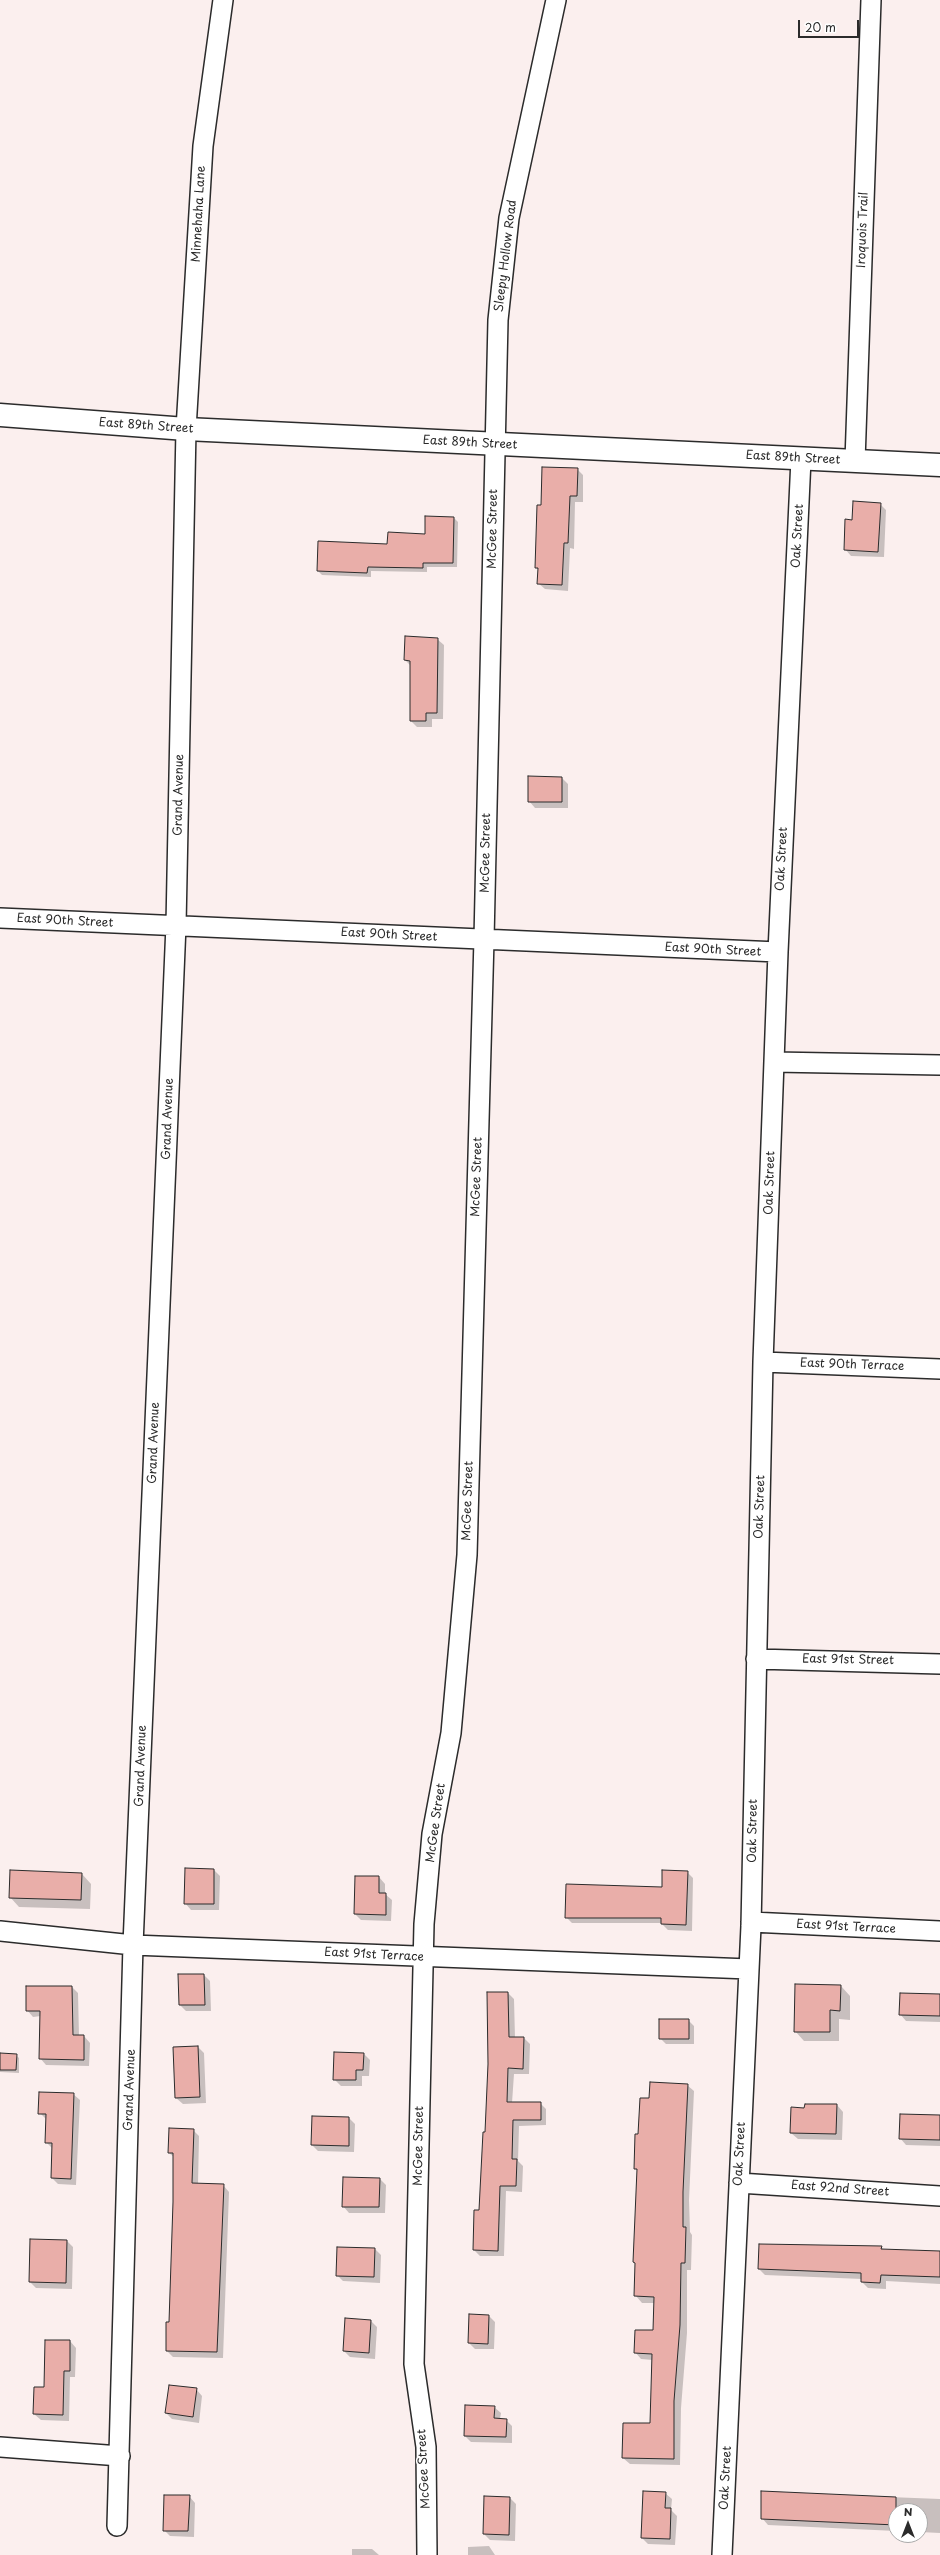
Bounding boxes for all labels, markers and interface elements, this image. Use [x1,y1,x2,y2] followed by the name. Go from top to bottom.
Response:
[800,12,861,38] scale bar
[805,18,836,36] text: 20 m
[189,165,209,263] street label: Minnehaha Lane
[854,192,872,268] street label: Iroquois Trail
[492,199,520,313] street label: Sleepy Hollow Road
[98,416,194,436] street label: East 89th Street
[422,433,518,453] street label: East 89th Street
[745,448,841,468] street label: East 89th Street
[485,489,501,569] street label: McGee Street
[789,504,807,568] street label: Oak Street
[171,754,187,836] street label: Grand Avenue
[478,813,494,893] street label: McGee Street
[773,827,791,891] street label: Oak Street
[16,911,114,931] street label: East 90th Street
[340,925,438,945] street label: East 90th Street
[664,940,762,960] street label: East 90th Street
[159,1078,177,1160] street label: Grand Avenue
[468,1137,486,1217] street label: McGee Street
[762,1151,778,1215] street label: Oak Street
[800,1356,904,1374] street label: East 90th Terrace
[145,1402,163,1484] street label: Grand Avenue
[459,1461,477,1541] street label: McGee Street
[752,1475,768,1539] street label: Oak Street
[802,1652,894,1668] street label: East 91st Street
[132,1725,150,1807] street label: Grand Avenue
[423,1782,449,1864] street label: McGee Street
[745,1799,761,1863] street label: Oak Street
[796,1917,896,1937] street label: East 91st Terrace
[324,1945,424,1965] street label: East 91st Terrace
[121,2049,139,2131] street label: Grand Avenue
[411,2106,427,2186] street label: McGee Street
[731,2122,749,2186] street label: Oak Street
[790,2178,890,2200] street label: East 92nd Street
[415,2429,433,2509] street label: McGee Street
[717,2446,735,2510] street label: Oak Street
[888,2503,928,2543] north arrow
[904,2503,912,2520] text: N

